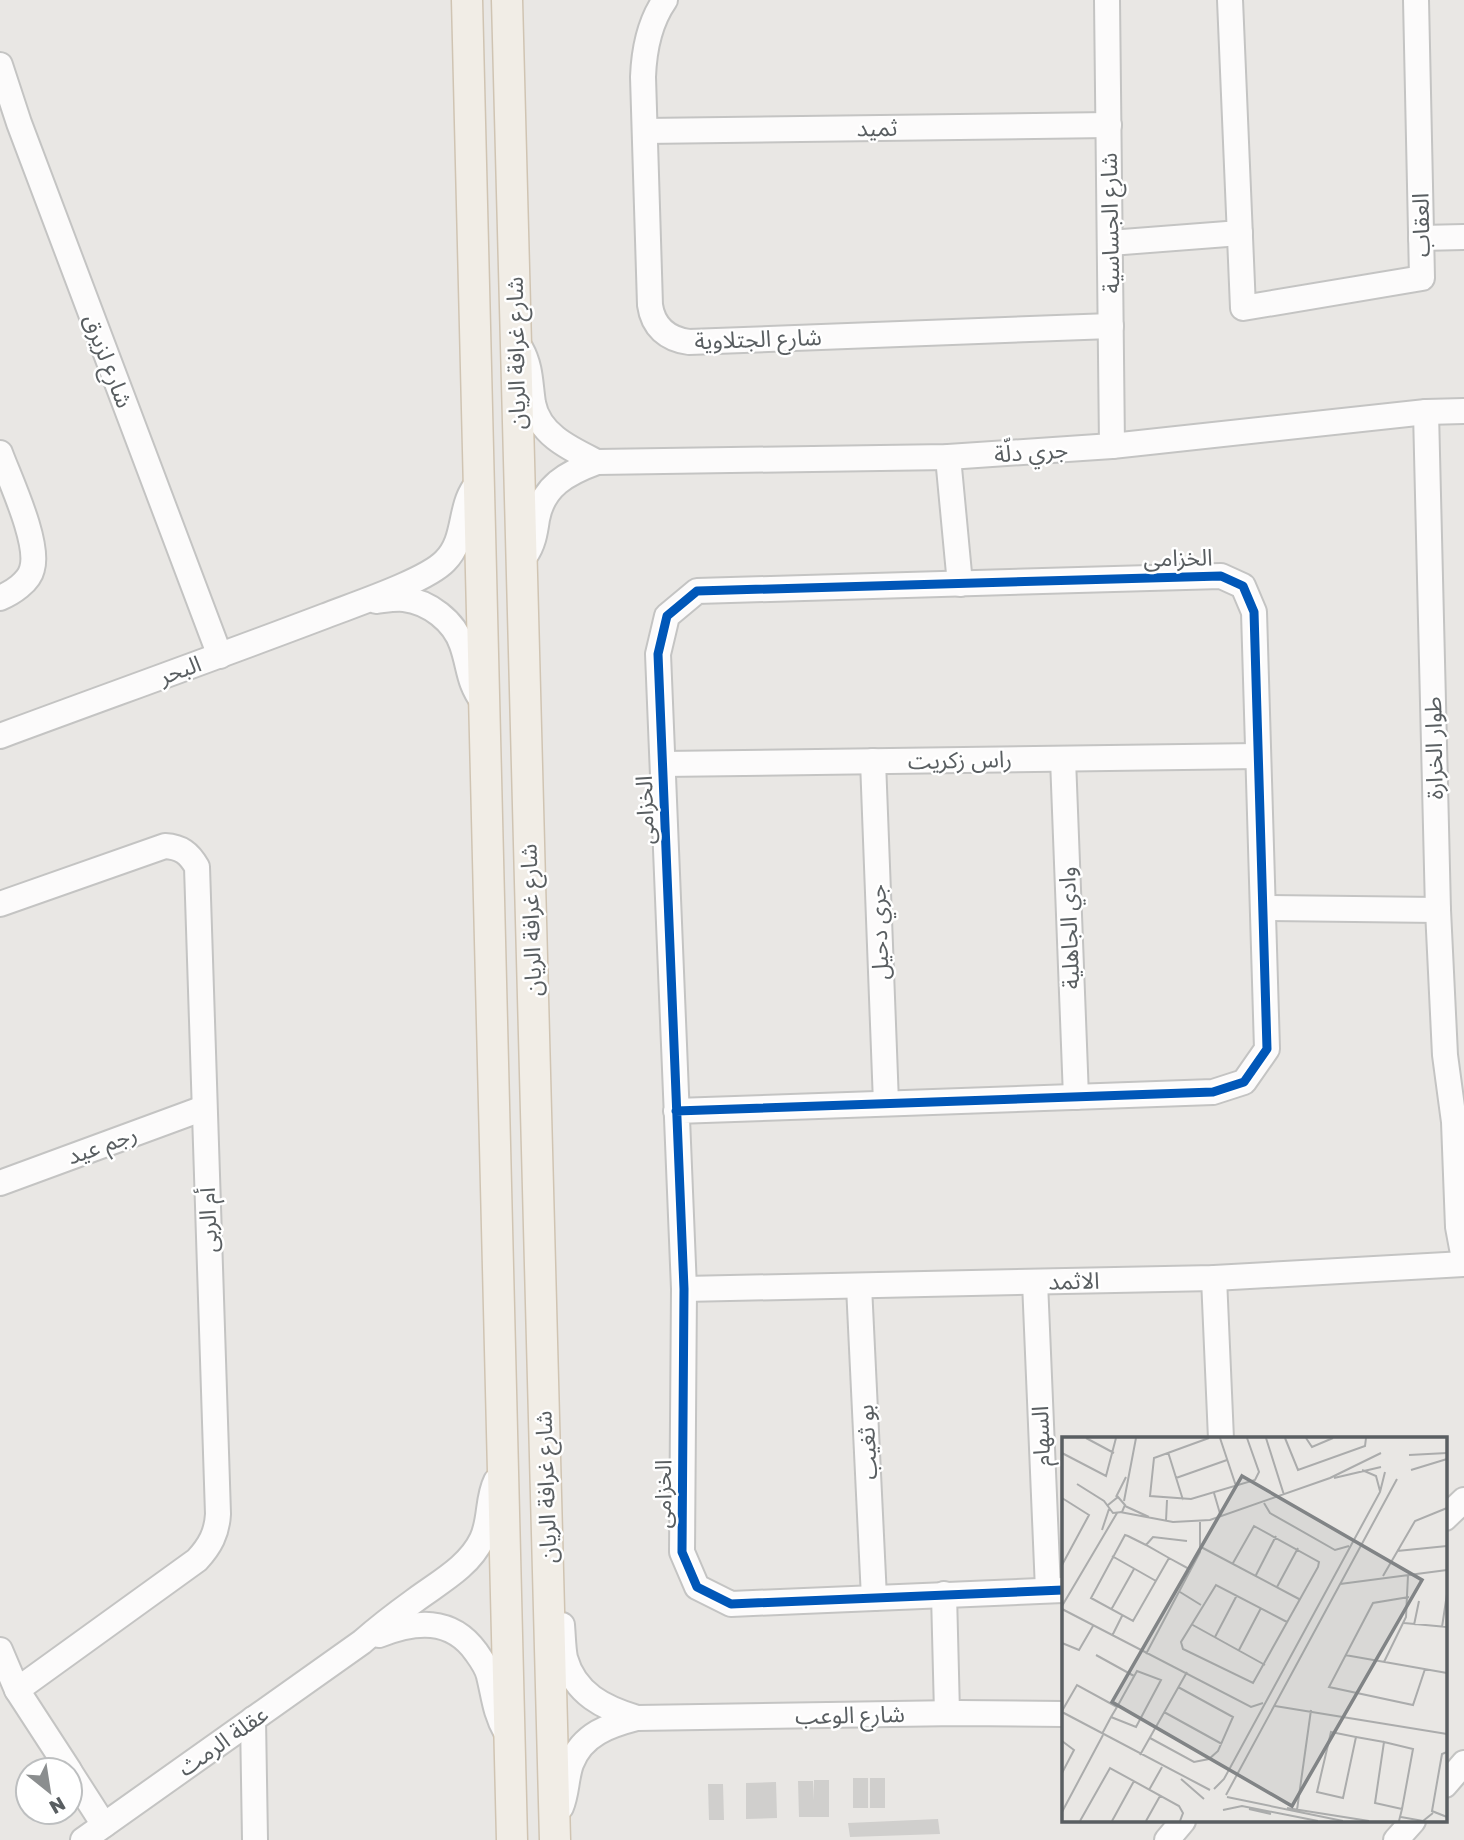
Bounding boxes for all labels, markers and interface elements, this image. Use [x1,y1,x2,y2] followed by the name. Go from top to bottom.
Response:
[856,113,898,141] street label: ثميد
[1094,152,1128,294] street label: شارع الجساسية
[1405,193,1435,257] street label: العقاب
[500,276,534,430] street label: شارع غرافة الريان
[75,310,140,413] street label: شارع لزيرق
[694,322,822,358] street label: شارع الجتلاوية
[993,433,1069,472] street label: جري دلّة
[1143,542,1213,573] street label: الخزامى
[154,649,205,691] street label: البحر
[1418,696,1449,800] street label: طوار الخرارة
[908,744,1012,775] street label: راس زكريت
[629,775,660,845] street label: الخزامى
[513,843,551,997] street label: شارع غرافة الريان
[1052,866,1088,990] street label: وادي الجاهلية
[862,884,898,980] street label: جري دحيل
[63,1119,142,1173] street label: رجم عيد
[192,1187,227,1253] street label: أم الربى
[1048,1266,1100,1294] street label: الاثمد
[850,1404,883,1480] street label: بو ثغيب
[1025,1405,1060,1467] street label: السهام
[528,1410,566,1564] street label: شارع غرافة الريان
[1062,1437,1446,1822] inset map
[648,1459,677,1529] street label: الخزامى
[172,1699,273,1782] street label: عقلة الرمث
[795,1699,905,1733] street label: شارع الوعب
[14,1756,84,1826] north arrow
[46,1793,70,1820] text: N

